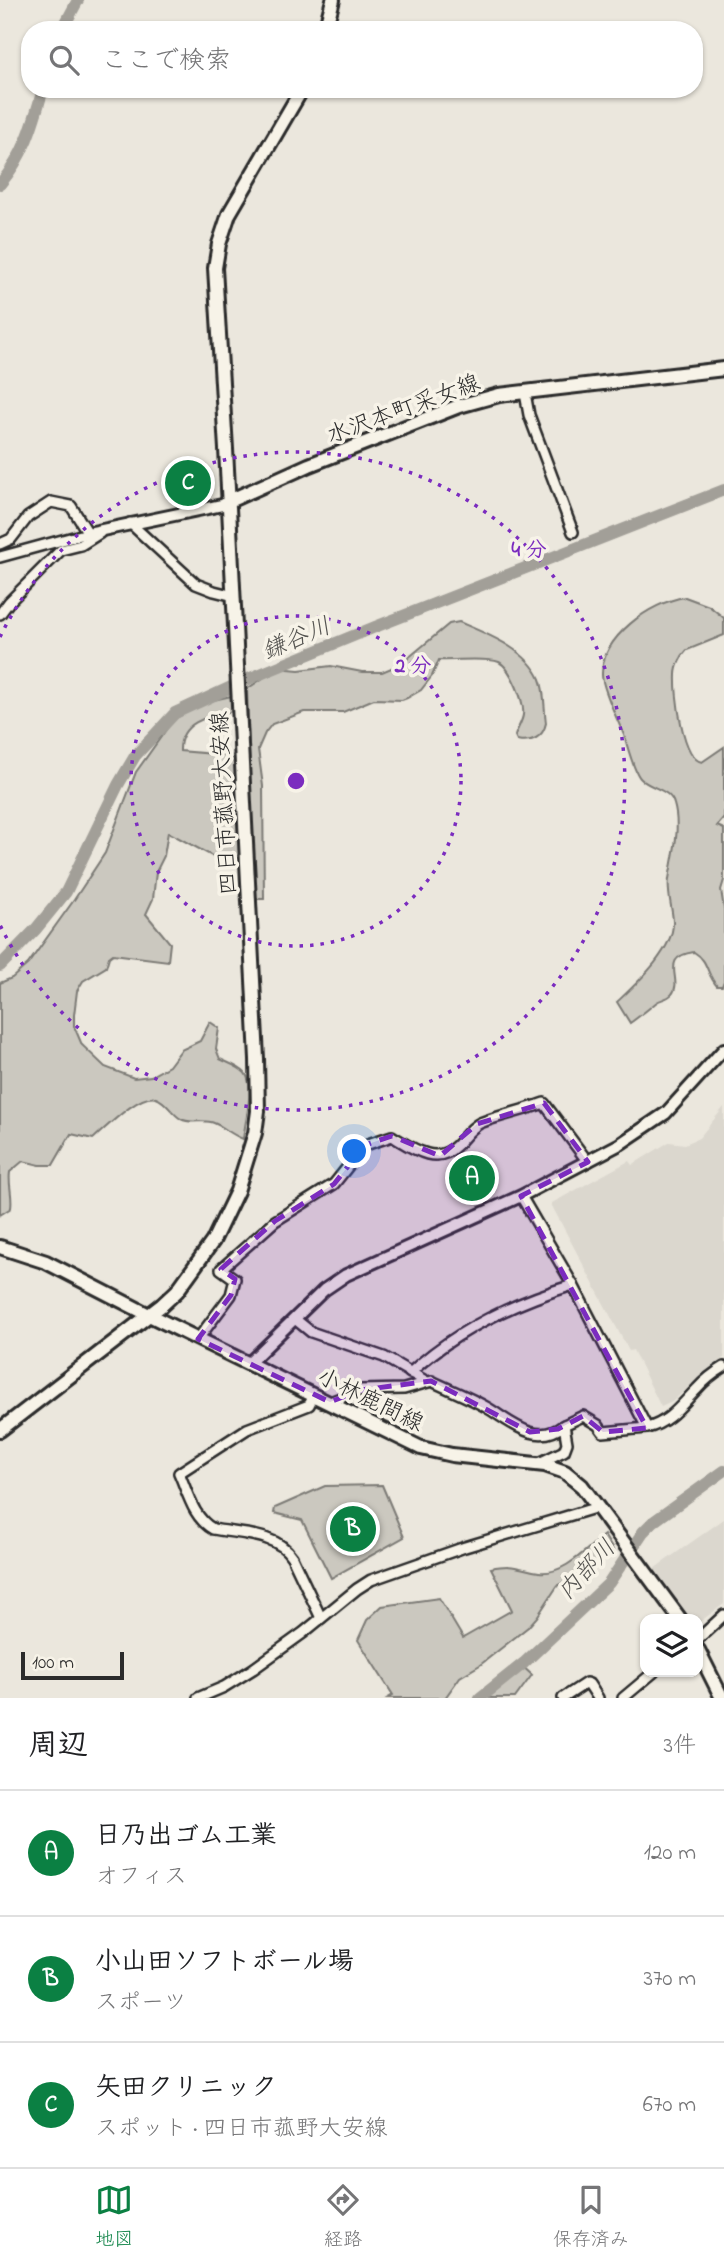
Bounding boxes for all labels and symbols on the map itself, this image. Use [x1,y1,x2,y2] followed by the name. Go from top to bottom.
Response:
[323,367,485,453] street label: 水沢本町采女線
[165,457,211,509] pin: C
[512,536,546,566] text: 4 分
[257,610,337,670] water label: 鎌谷川
[394,652,431,682] text: 2 分
[204,710,247,896] street label: 四日市菰野大安線
[284,769,308,793] centre of rings
[337,1134,371,1168] your location
[449,1152,495,1204] pin: A
[311,1361,429,1441] street label: 小林鹿間線
[330,1503,376,1555] pin: B
[550,1532,625,1609] water label: 内部川
[21,1649,124,1681] scale bar

